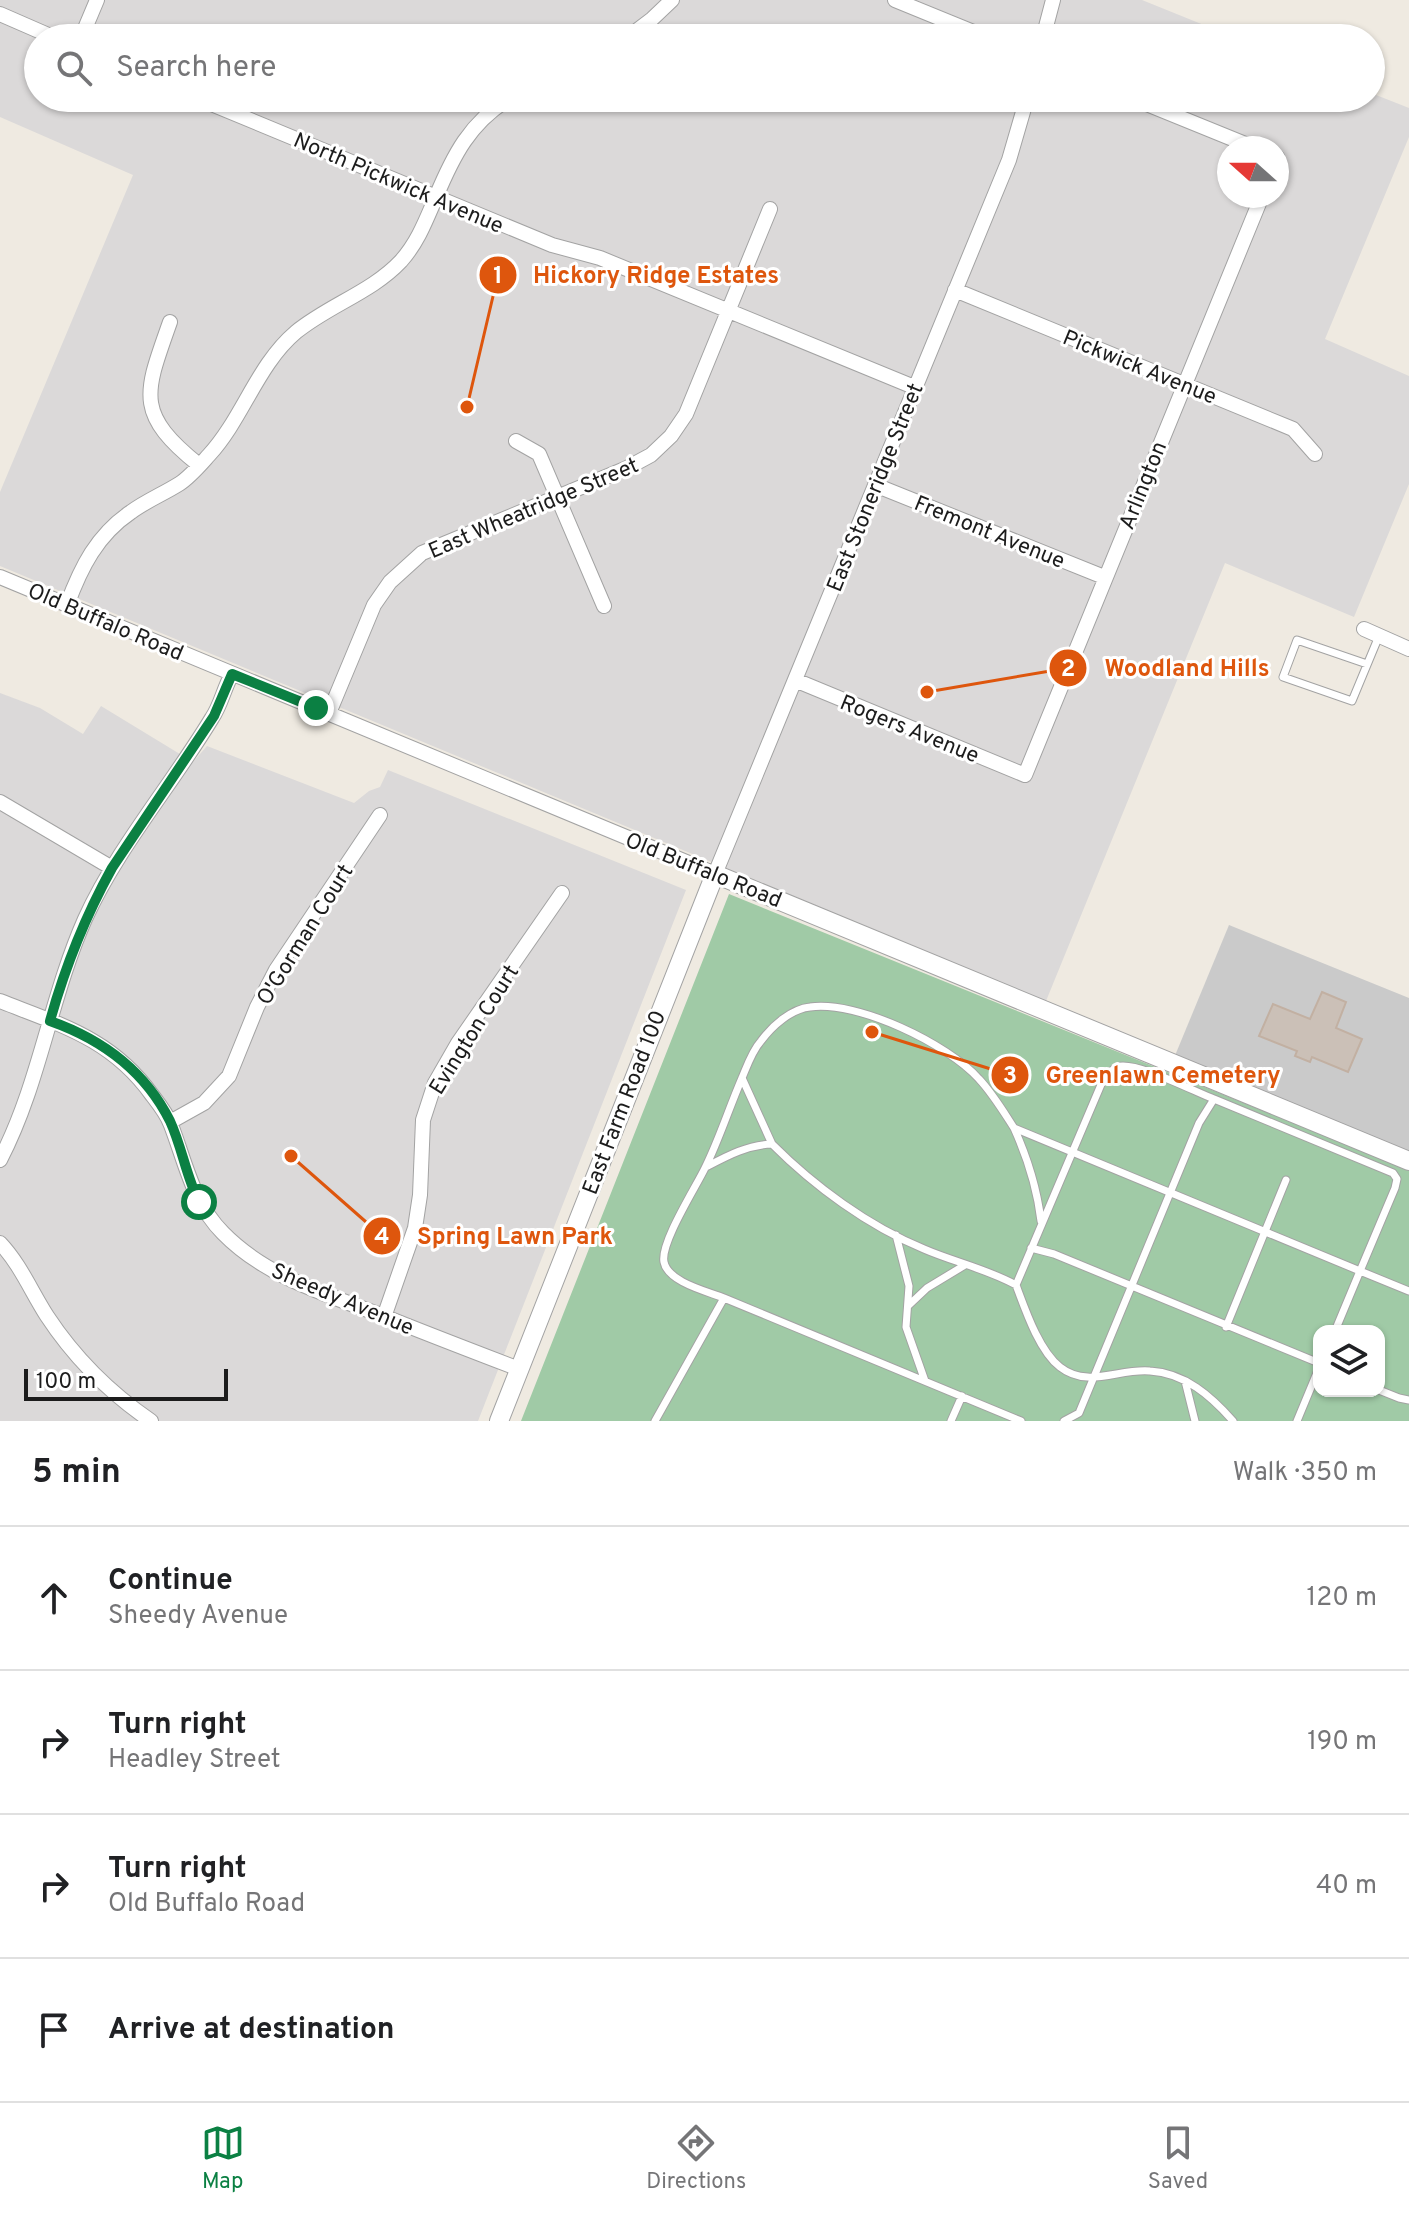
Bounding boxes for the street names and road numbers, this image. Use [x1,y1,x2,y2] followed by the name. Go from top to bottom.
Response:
[289,128,507,241] street label: North Pickwick Avenue
[1058,325,1220,411] street label: Pickwick Avenue
[822,380,931,596] street label: East Stoneridge Street
[1114,438,1174,534] street label: Arlington
[425,453,643,566] street label: East Wheatridge Street
[910,491,1068,576] street label: Fremont Avenue
[23,578,187,668] street label: Old Buffalo Road
[836,690,983,770] street label: Rogers Avenue
[621,828,785,915] street label: Old Buffalo Road
[252,860,360,1011] street label: O'Gorman Court
[424,960,526,1100] street label: Evington Court
[578,1007,673,1199] street label: East Farm Road 100
[267,1258,417,1342] street label: Sheedy Avenue

